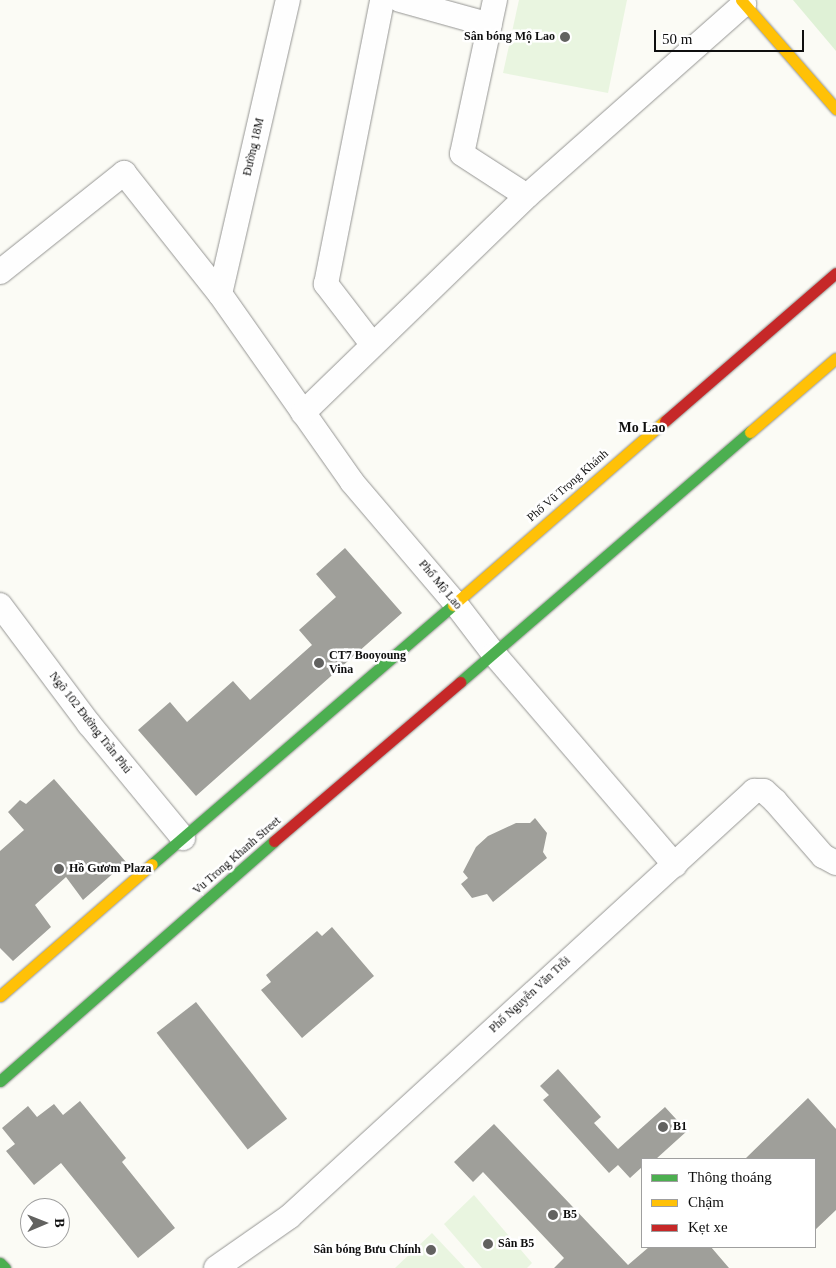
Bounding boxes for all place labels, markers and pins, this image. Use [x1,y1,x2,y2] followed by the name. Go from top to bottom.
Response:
[464,30,555,44] place label: Sân bóng Mộ Lao
[559,31,571,43] marker: Sân bóng Mộ Lao
[329,649,406,677] place label: CT7 Booyoung Vina
[313,657,325,669] marker: CT7 Booyoung Vina
[69,862,152,876] place label: Hồ Gươm Plaza
[53,863,65,875] marker: Hồ Gươm Plaza
[673,1120,687,1134] place label: B1
[657,1121,669,1133] marker: B1
[563,1208,577,1222] place label: B5
[547,1209,559,1221] marker: B5
[498,1237,534,1251] place label: Sân B5
[482,1238,494,1250] marker: Sân B5
[313,1243,421,1257] place label: Sân bóng Bưu Chính
[425,1244,437,1256] marker: Sân bóng Bưu Chính

